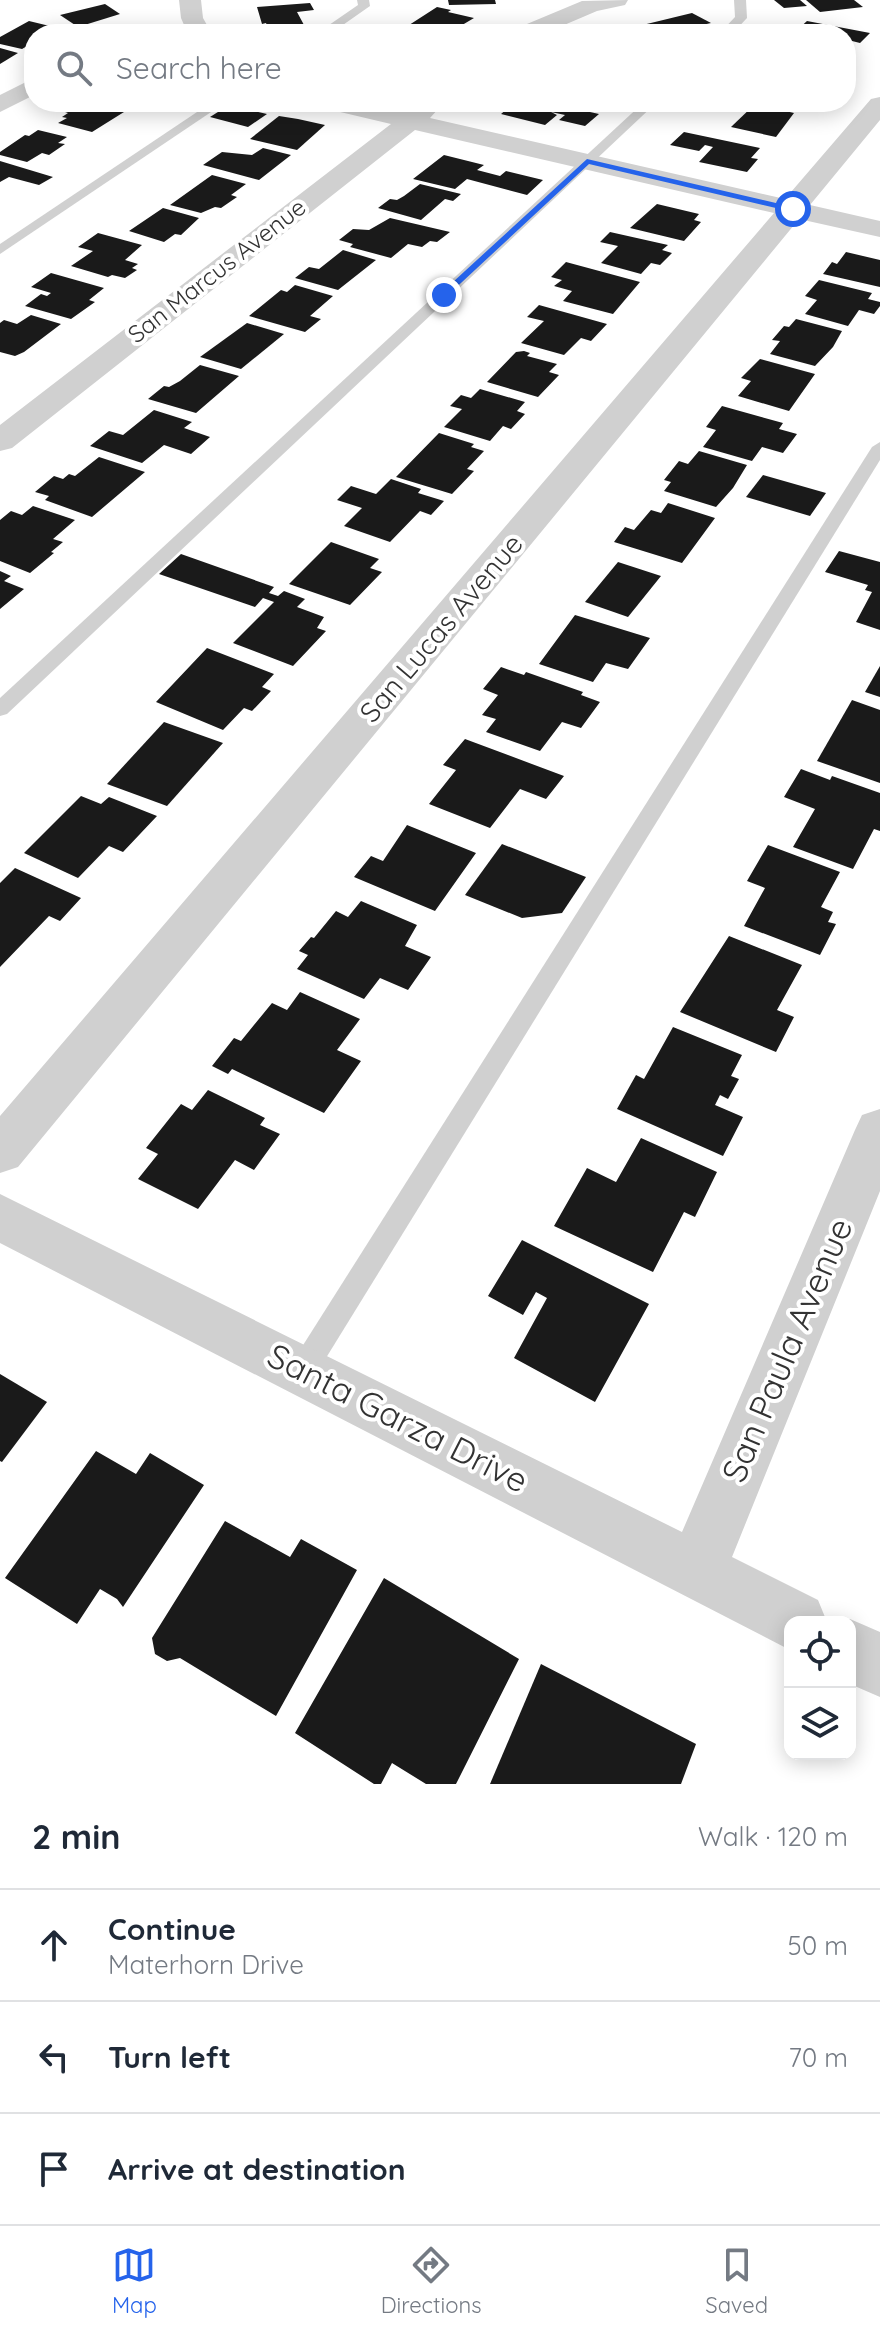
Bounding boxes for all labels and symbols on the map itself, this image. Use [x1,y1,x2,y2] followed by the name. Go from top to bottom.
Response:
[121,191,311,349] street label: San Marcus Avenue
[775,191,811,227] route start
[426,277,462,313] route end
[352,526,530,729] street label: San Lucas Avenue
[712,1211,861,1488] street label: San Paula Avenue
[261,1333,536,1502] street label: Santa Garza Drive

